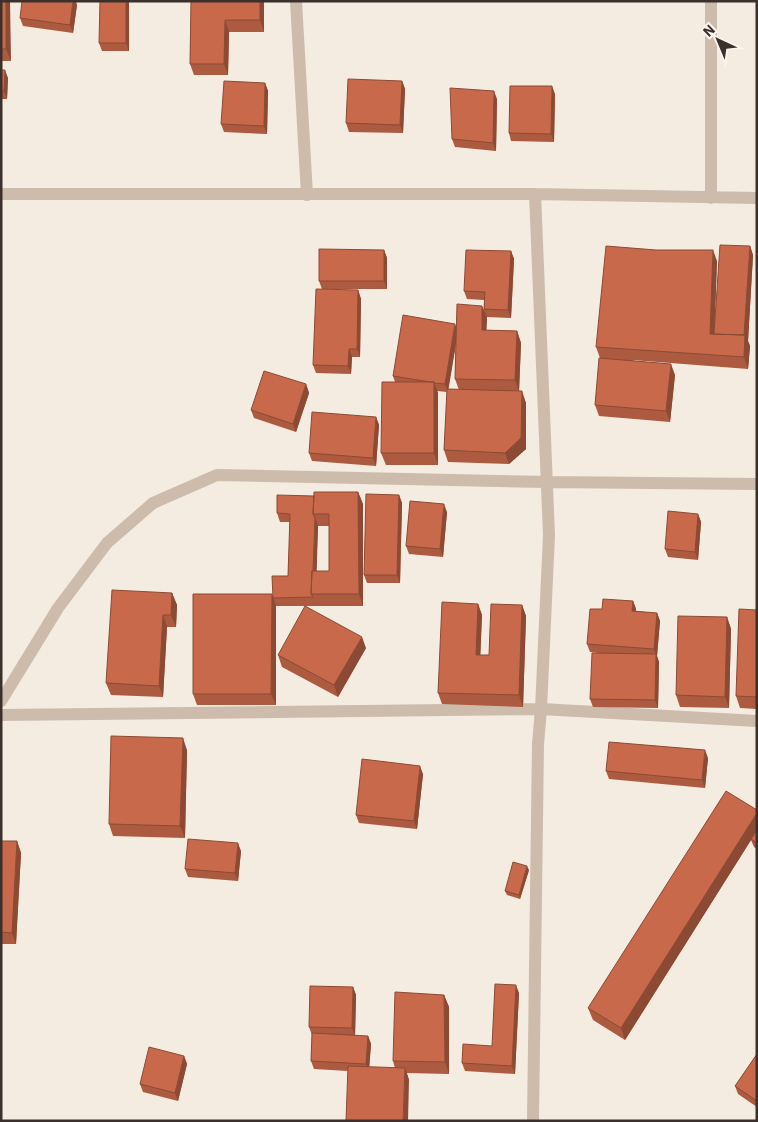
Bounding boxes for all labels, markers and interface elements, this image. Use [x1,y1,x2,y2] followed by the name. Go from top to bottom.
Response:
[693,15,743,65] north arrow
[699,21,719,41] text: N

